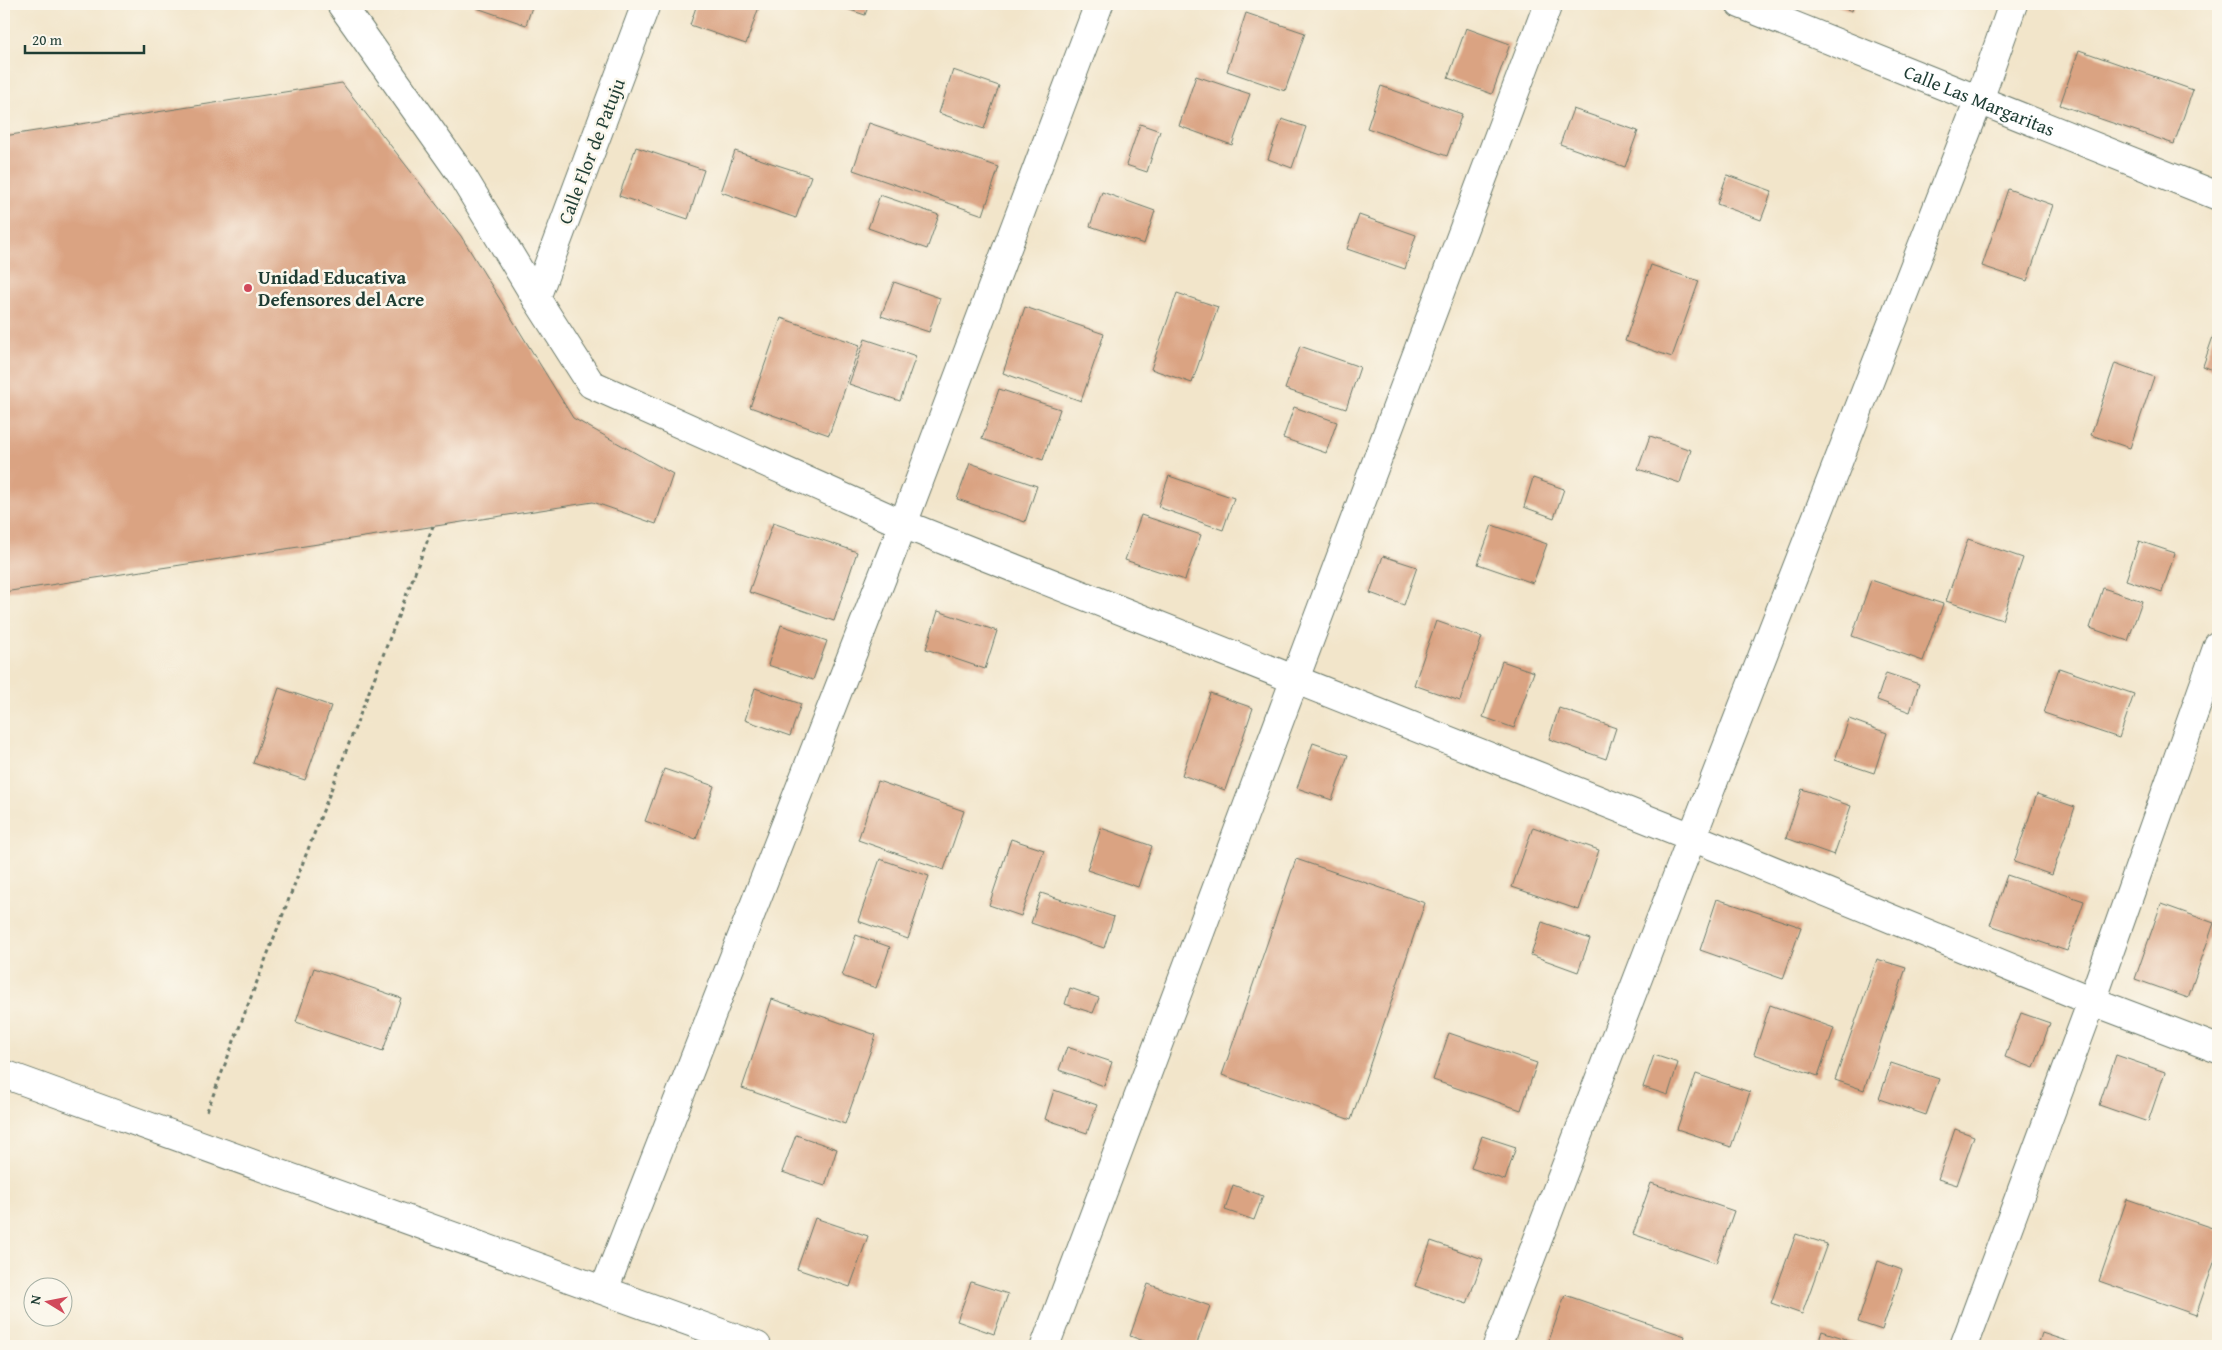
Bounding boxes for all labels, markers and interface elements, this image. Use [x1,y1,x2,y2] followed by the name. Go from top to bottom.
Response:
[25,22,144,54] scale bar
[32,29,63,50] text: 20 m
[1900,57,2059,143] street label: Calle Las Margaritas
[550,73,632,228] street label: Calle Flor de Patuju
[258,263,424,313] place label: Unidad Educativa Defensores del Acre
[242,282,254,294] marker: Unidad Educativa Defensores del Acre
[22,1278,72,1328] north arrow
[25,1293,46,1306] text: N

